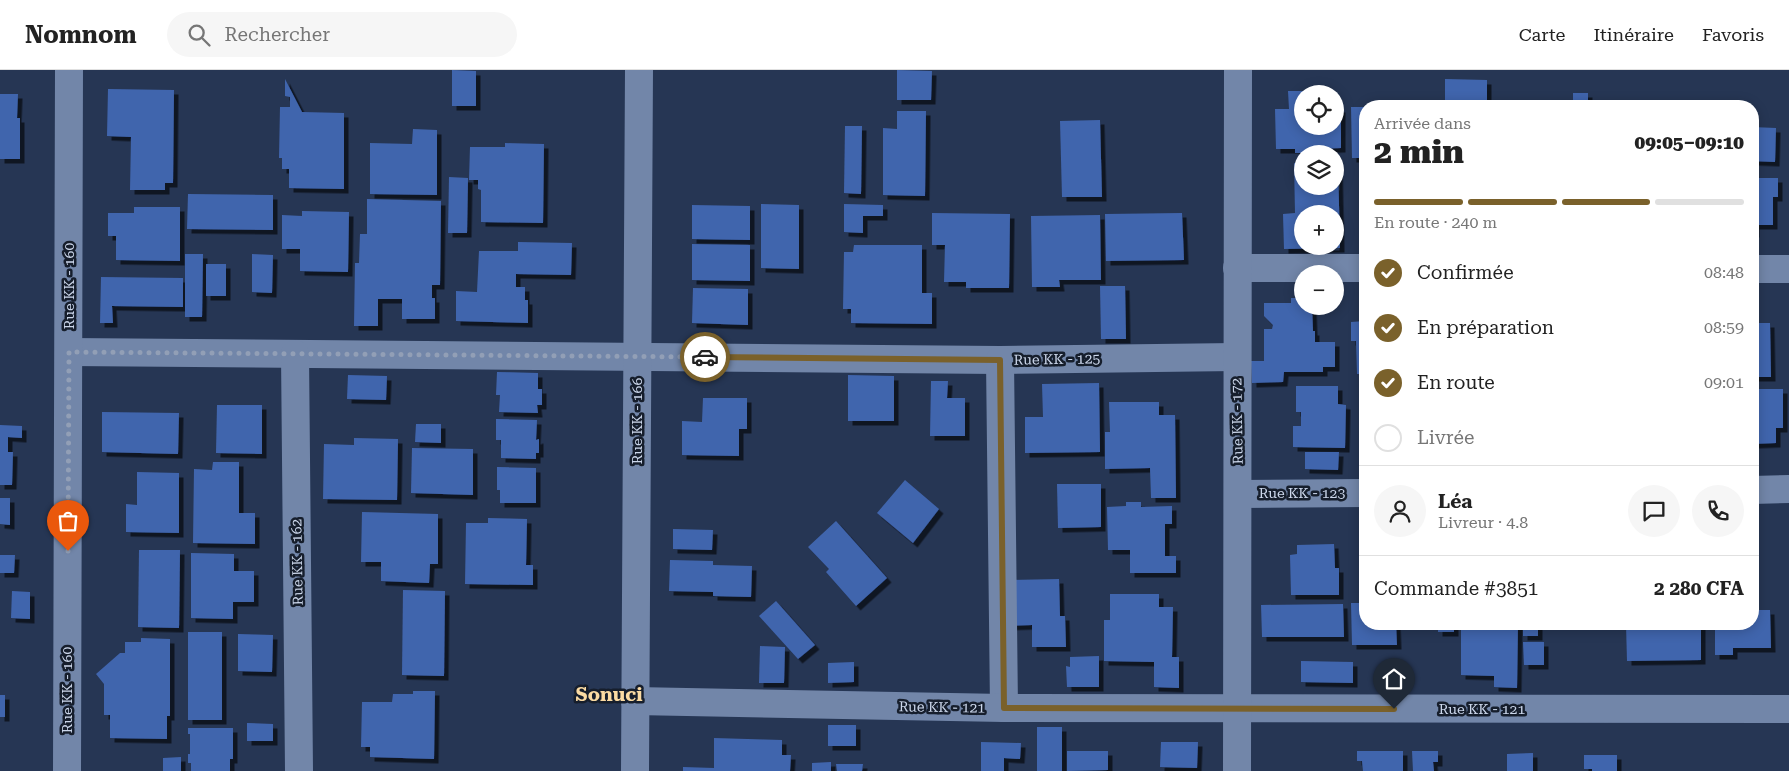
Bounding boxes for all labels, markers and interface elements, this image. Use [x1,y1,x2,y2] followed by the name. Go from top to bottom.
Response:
[167,12,517,57] search box
[25,21,137,49] text: Nomnom
[185,21,213,49] icon: search
[225,23,330,46] text: Rechercher
[1519,24,1565,45] text: Carte
[1593,24,1674,45] text: Itinéraire
[1702,24,1764,45] text: Favoris
[1294,85,1344,315] map controls
[1294,85,1344,135] button: locate
[1374,114,1471,133] text: Arrivée dans
[1635,131,1744,154] text: 09:05–09:10
[1374,133,1464,171] text: 2 min
[1294,145,1344,195] button: layers
[1294,205,1344,255] button: +
[1374,213,1497,232] text: En route · 240 m
[61,243,77,329] street label: Rue KK - 160
[1374,259,1402,287] icon: check
[1417,261,1514,284] text: Confirmée
[1704,263,1744,282] text: 08:48
[1294,265,1344,315] button: −
[1374,314,1402,342] icon: check
[1417,316,1554,339] text: En préparation
[1704,318,1744,337] text: 08:59
[680,332,730,382] courier
[691,343,719,371] icon: car
[1014,350,1101,368] street label: Rue KK - 125
[1374,369,1402,397] icon: check
[1417,371,1495,394] text: En route
[1704,373,1744,392] text: 09:01
[1228,377,1246,464] street label: Rue KK - 172
[629,378,645,464] street label: Rue KK - 166
[1417,426,1474,449] text: Livrée
[1259,485,1345,501] street label: Rue KK - 123
[1374,485,1426,537] button: person
[1628,485,1680,537] button: chat
[1692,485,1744,537] button: phone
[1438,490,1473,513] text: Léa
[47,500,89,551] pin
[54,507,82,535] icon: bag
[1438,513,1528,532] text: Livreur · 4.8
[288,518,306,605] street label: Rue KK - 162
[1374,577,1539,600] text: Commande #3851
[1654,577,1744,600] text: 2 280 CFA
[59,647,75,733] street label: Rue KK - 160
[1373,658,1415,709] pin
[1380,665,1408,693] icon: home
[575,683,643,706] district label: Sonuci
[899,698,986,716] street label: Rue KK - 121
[1439,701,1525,717] street label: Rue KK - 121

